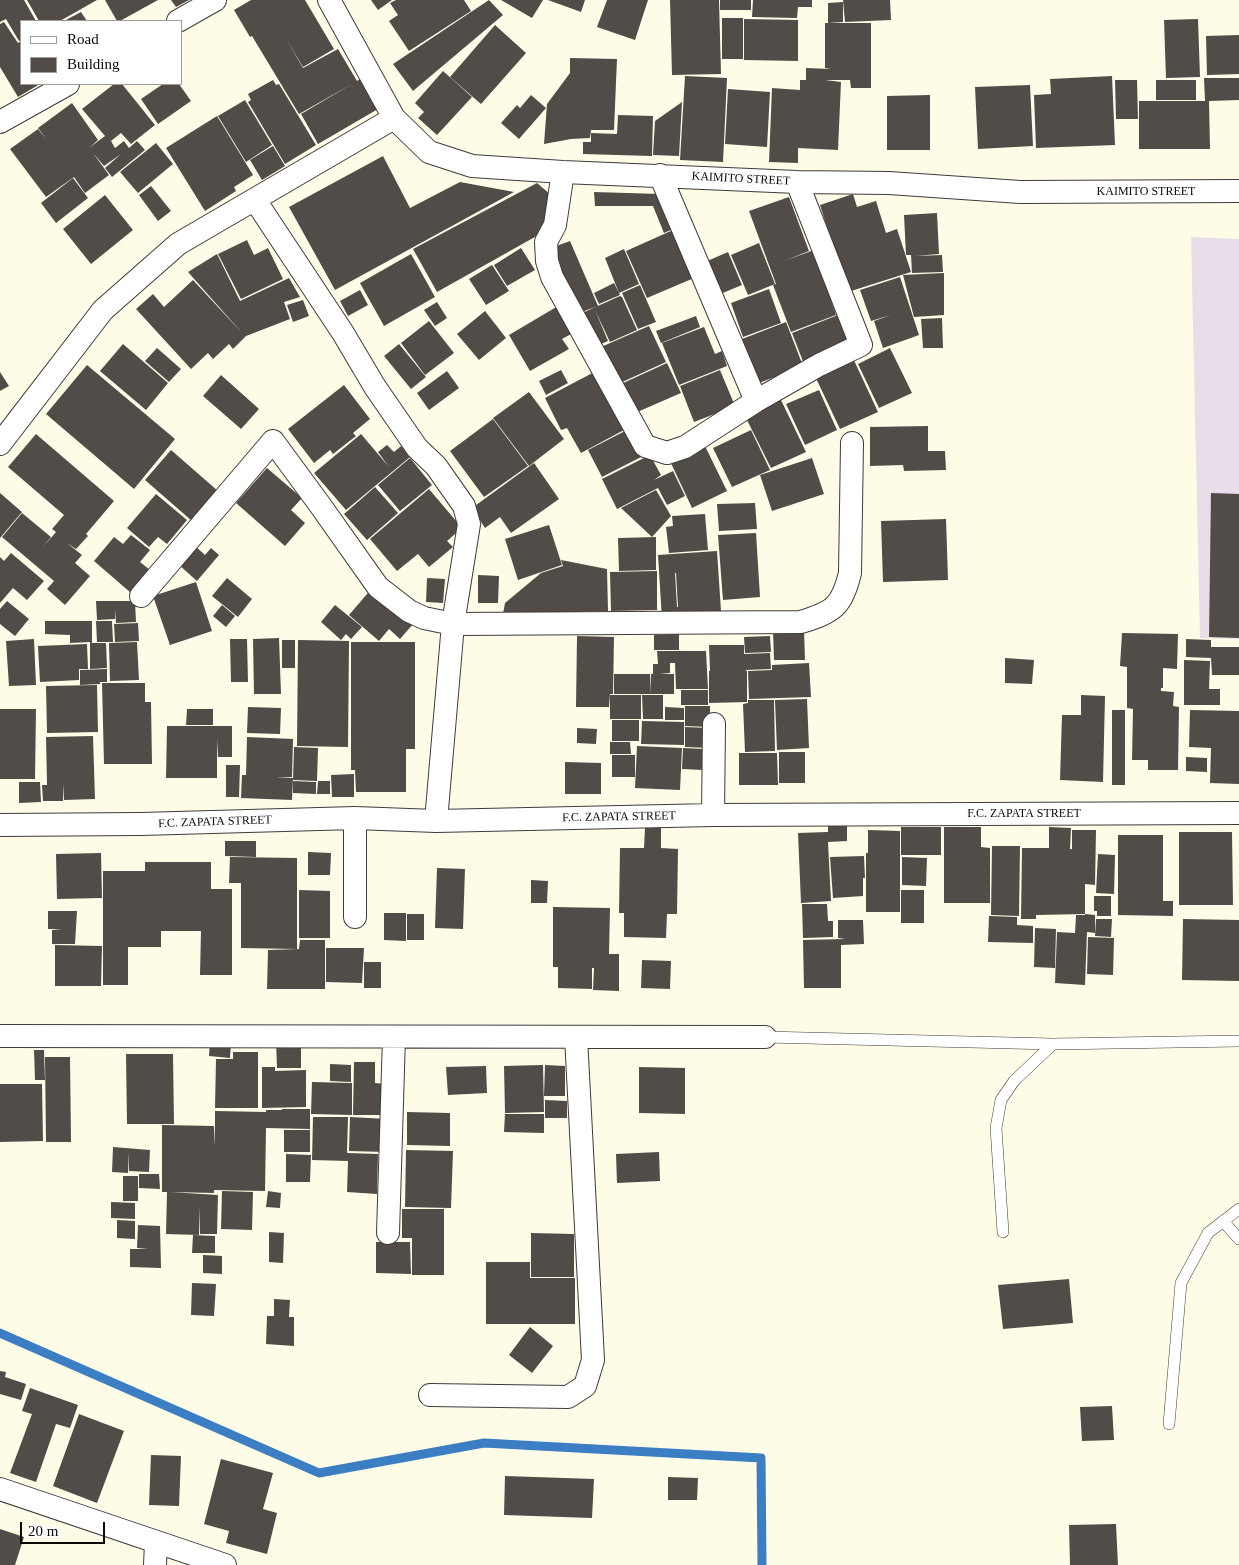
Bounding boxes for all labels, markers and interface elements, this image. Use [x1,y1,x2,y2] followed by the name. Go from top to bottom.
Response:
[20,20,182,85] legend
[67,31,99,47] text: Road
[67,56,120,72] text: Building
[691,169,791,189] street label: KAIMITO STREET
[1097,185,1195,199] street label: KAIMITO STREET
[967,807,1081,821] street label: F.C. ZAPATA STREET
[562,809,676,825] street label: F.C. ZAPATA STREET
[158,813,272,831] street label: F.C. ZAPATA STREET
[22,1512,108,1544] scale bar
[28,1523,58,1539] text: 20 m

